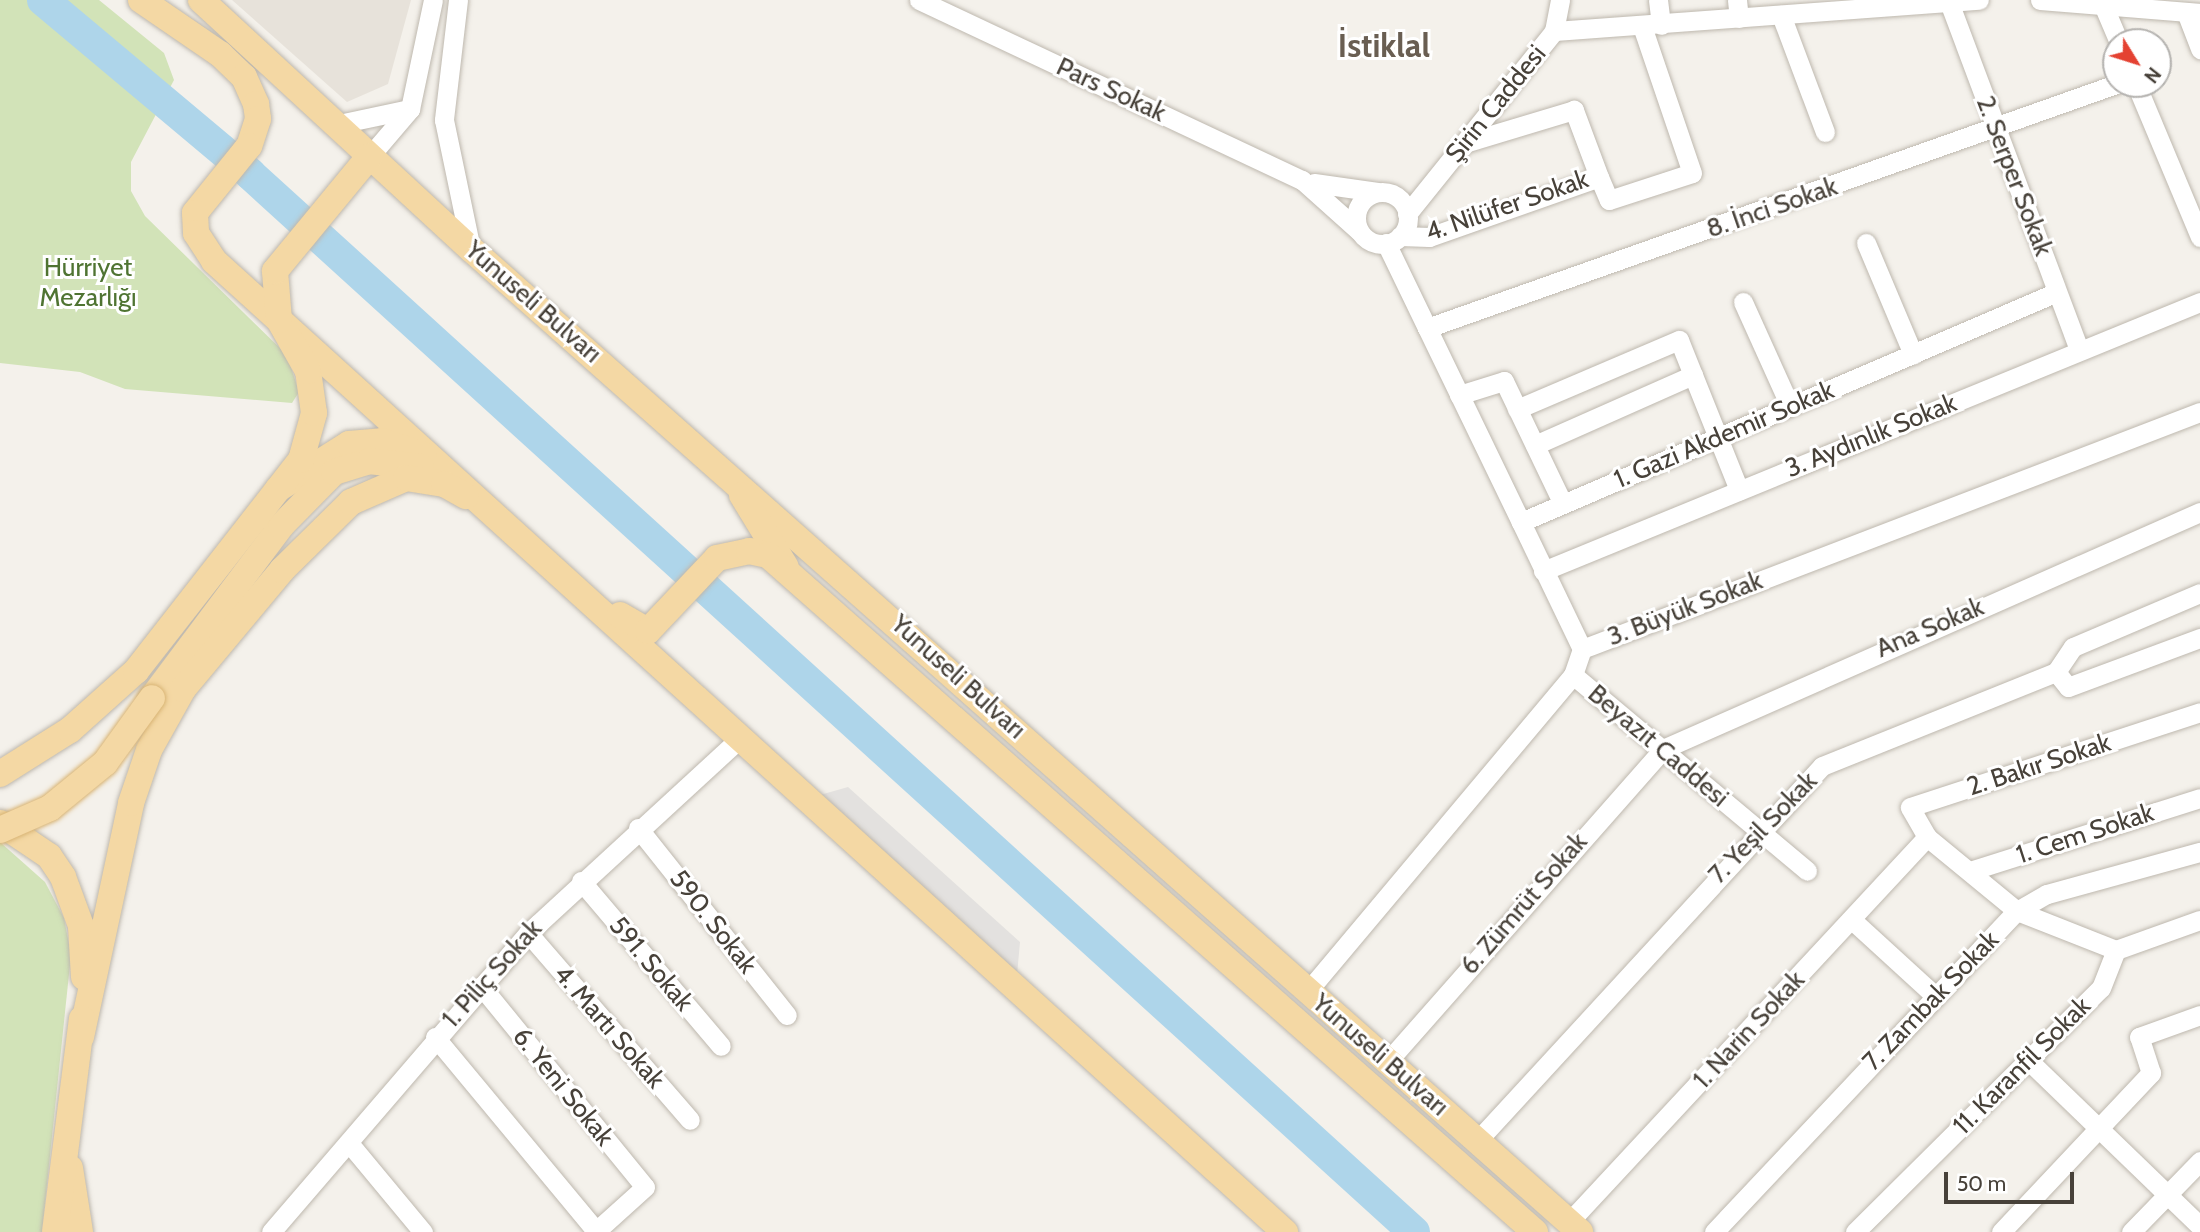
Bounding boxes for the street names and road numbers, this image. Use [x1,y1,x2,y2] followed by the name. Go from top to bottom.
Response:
[1439,39,1553,169] street label: Şirin Caddesi
[1051,51,1171,129] street label: Pars Sokak
[1969,92,2059,260] street label: 2. Serper Sokak
[1422,164,1592,248] street label: 4. Nilüfer Sokak
[1702,171,1842,245] street label: 8. İnci Sokak
[459,234,607,370] street label: Yunuseli Bulvarı
[1609,375,1839,495] street label: 1. Gazi Akdemir Sokak
[1781,387,1961,485] street label: 3. Aydınlık Sokak
[1603,565,1767,653] street label: 3. Büyük Sokak
[1871,591,1989,665] street label: Ana Sokak
[884,608,1032,746] street label: Yunuseli Bulvarı
[1582,678,1734,814] street label: Beyazıt Caddesi
[1963,727,2115,803] street label: 2. Bakır Sokak
[1702,766,1824,890] street label: 7. Yeşil Sokak
[2012,797,2158,871] street label: 1. Cem Sokak
[1454,827,1594,981] street label: 6. Zümrüt Sokak
[663,864,763,980] street label: 590. Sokak
[603,910,699,1018] street label: 591. Sokak
[435,914,549,1034] street label: 1. Piliç Sokak
[1857,925,2005,1077] street label: 7. Zambak Sokak
[547,959,671,1095] street label: 4. Martı Sokak
[1687,965,1811,1095] street label: 1. Narin Sokak
[1306,987,1454,1123] street label: Yunuseli Bulvarı
[1947,991,2097,1141] street label: 11. Karanfil Sokak
[506,1022,620,1152] street label: 6. Yeni Sokak

